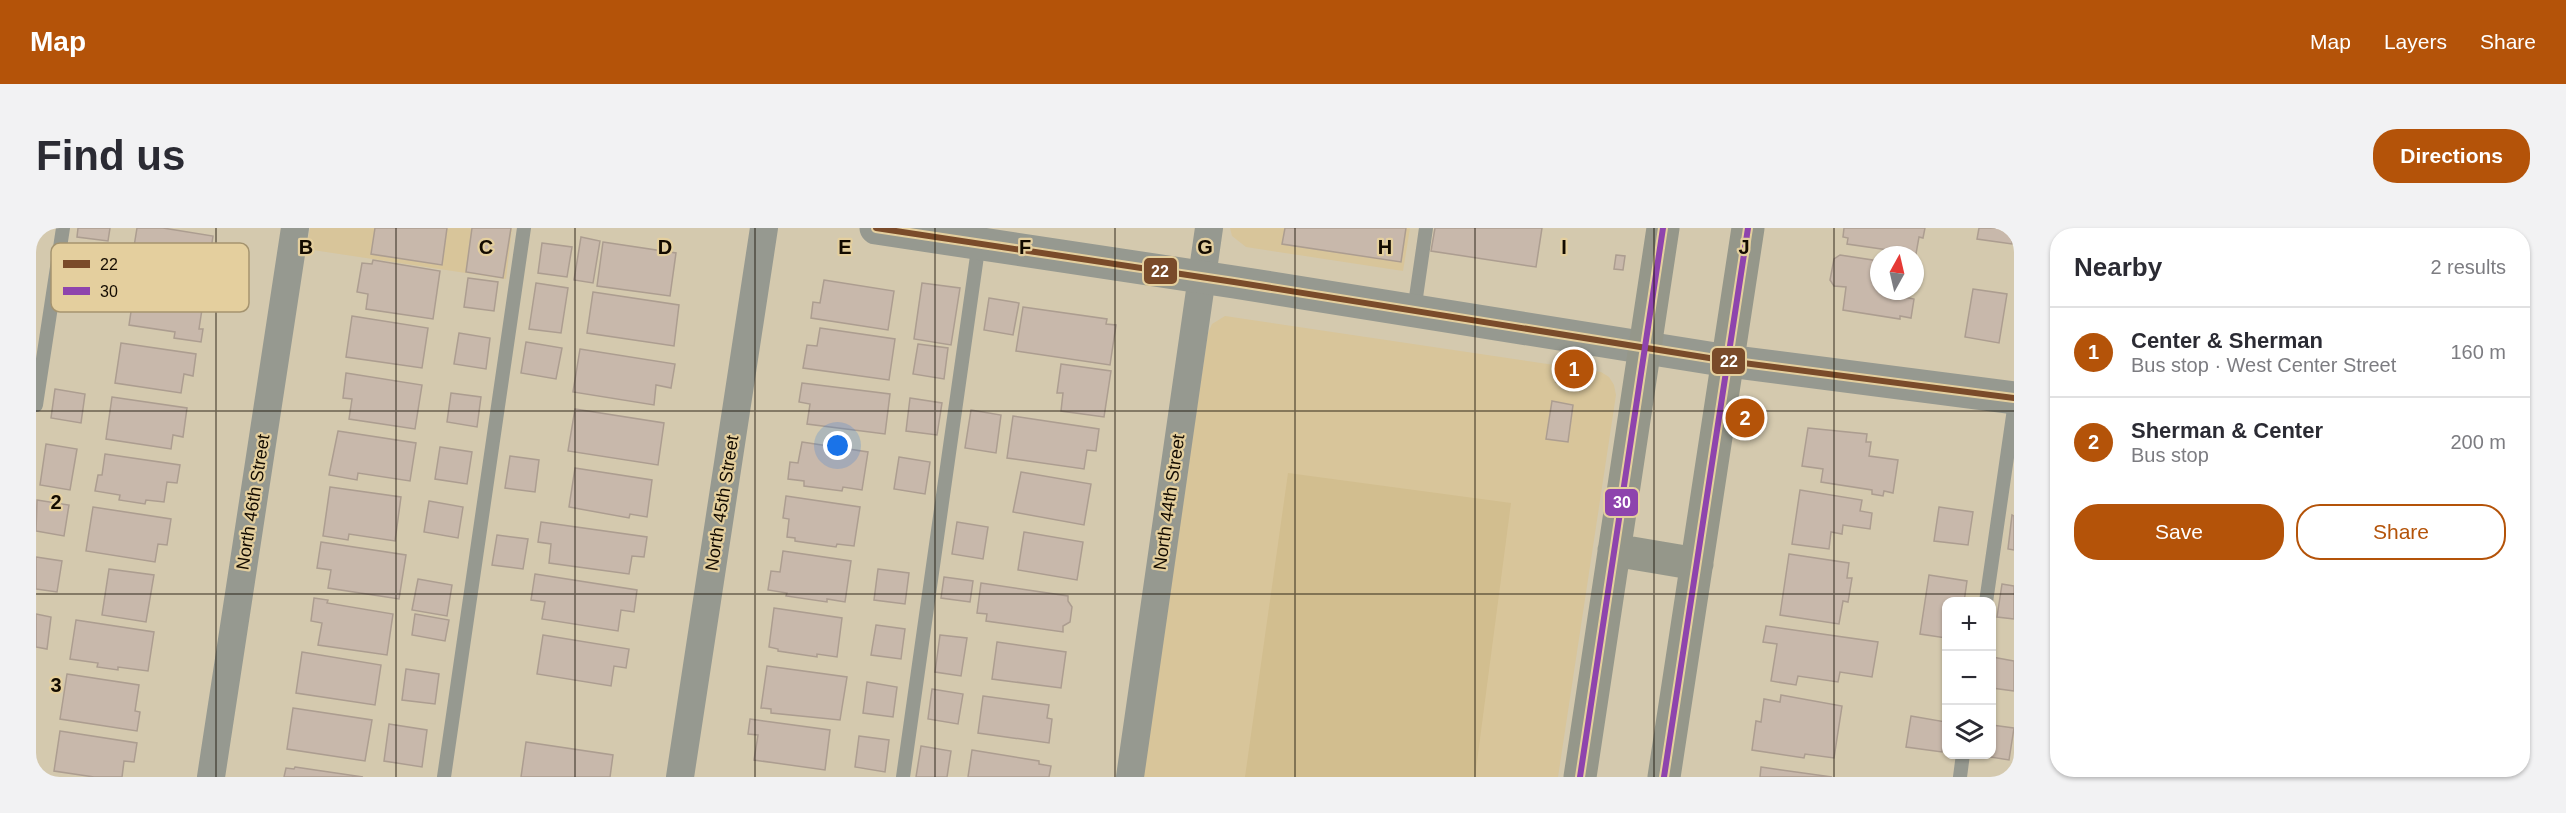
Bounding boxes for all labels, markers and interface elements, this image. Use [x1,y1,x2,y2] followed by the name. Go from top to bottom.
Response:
[30,26,86,57] text: Map
[2310,30,2351,53] text: Map
[2384,30,2447,53] text: Layers
[2480,30,2536,53] text: Share
[2373,129,2530,183] button: Directions
[36,132,185,179] text: Find us
[299,236,313,258] text: B
[479,236,493,258] text: C
[658,236,672,258] text: D
[838,236,852,258] text: E
[1019,236,1031,258] text: F
[1197,236,1213,258] text: G
[1378,236,1392,258] text: H
[1561,236,1567,258] text: I
[1738,236,1750,258] text: J
[51,243,249,312] legend
[1870,246,1924,300] north arrow
[2074,252,2162,282] text: Nearby
[100,256,118,273] text: 22
[2430,256,2506,278] text: 2 results
[1143,257,1178,285] line badge: 22
[1151,263,1169,280] text: 22
[100,283,118,300] text: 30
[2131,328,2323,353] text: Center & Sherman
[2088,341,2099,363] text: 1
[2450,341,2506,363] text: 160 m
[1554,346,1594,392] pin: 1
[1711,347,1746,375] line badge: 22
[1720,353,1738,370] text: 22
[2131,354,2396,376] text: Bus stop · West Center Street
[1726,396,1764,441] pin: 2
[2131,418,2323,443] text: Sherman & Center
[823,431,852,460] your location
[2088,431,2099,453] text: 2
[2450,431,2506,453] text: 200 m
[232,433,274,571] street label: North 46th Street
[1150,433,1188,571] street label: North 44th Street
[701,434,743,572] street label: North 45th Street
[2131,444,2209,466] text: Bus stop
[1604,488,1639,517] line badge: 30
[50,491,62,513] text: 2
[1613,494,1631,511] text: 30
[2074,504,2284,560] button: Save
[2296,504,2506,560] button: Share
[1942,597,1996,759] map controls
[1942,597,1996,651] button: +
[1942,651,1996,705] button: −
[50,674,62,696] text: 3
[1942,705,1996,759] button: layers

